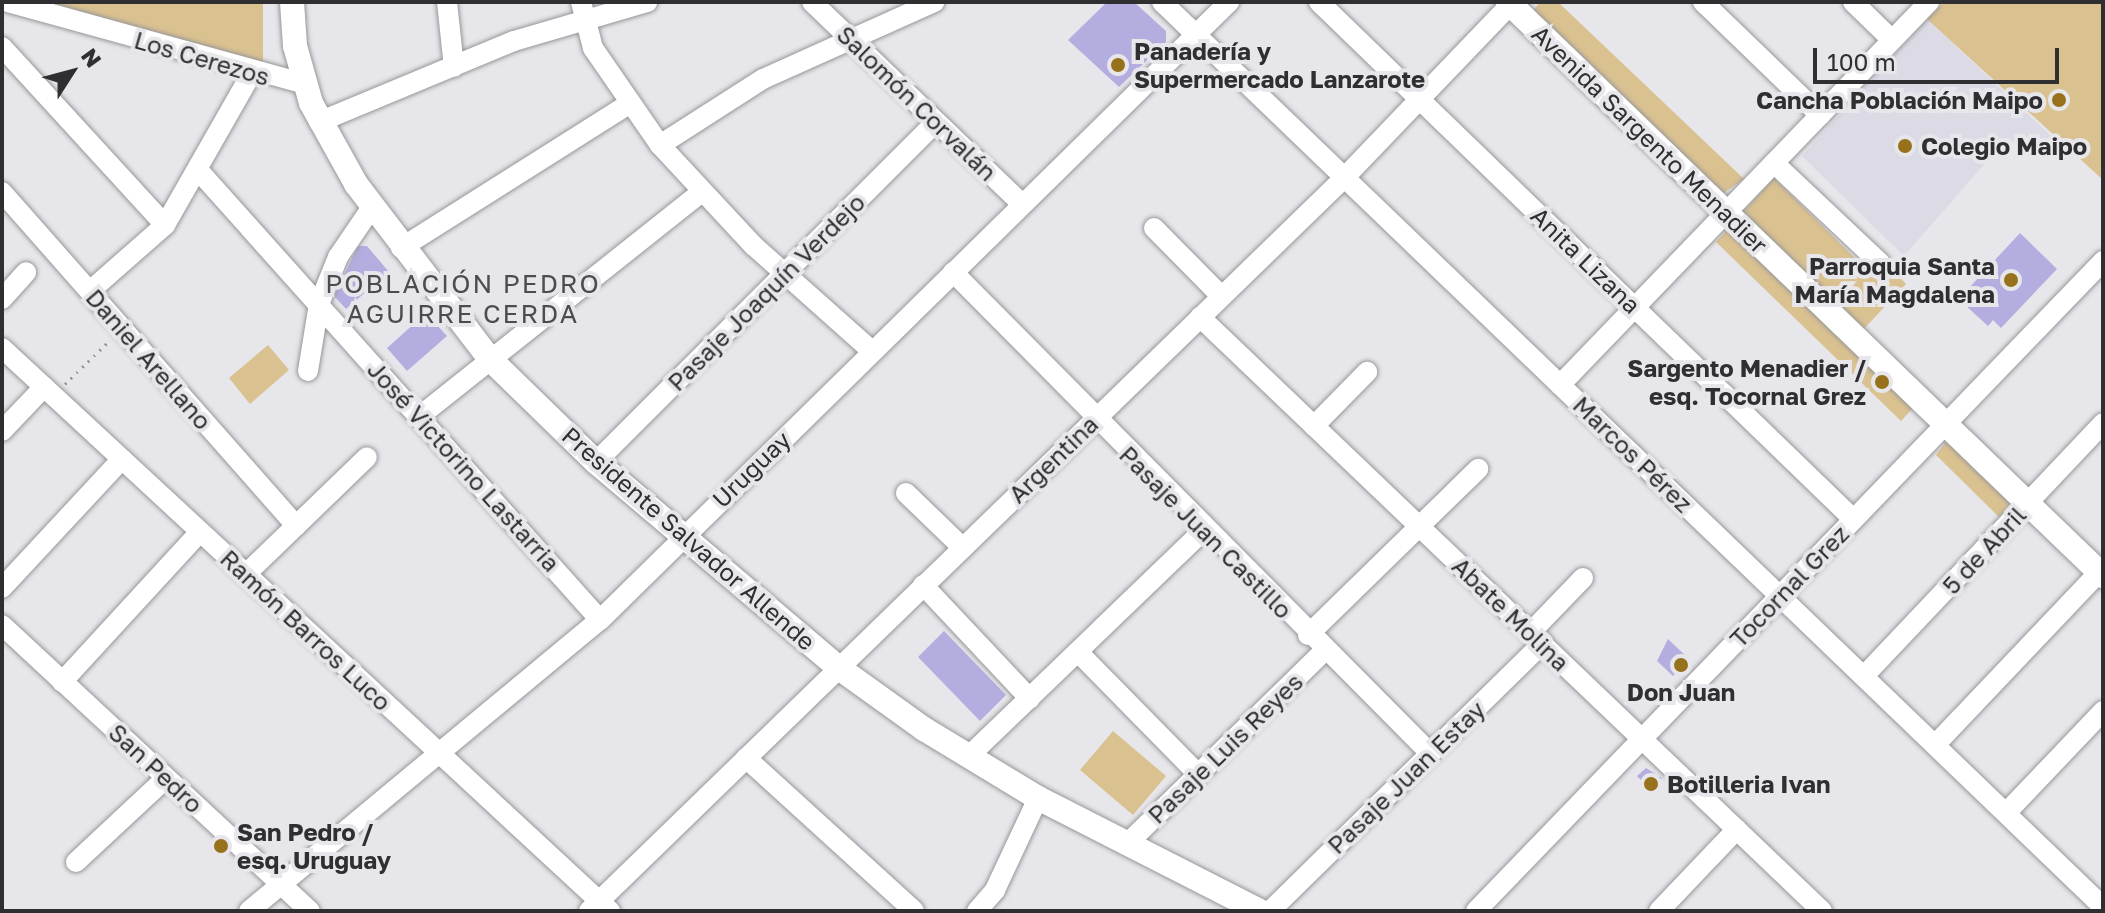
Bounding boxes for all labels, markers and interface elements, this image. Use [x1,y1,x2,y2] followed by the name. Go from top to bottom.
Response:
[1526,19,1774,259] street label: Avenida Sargento Menadier
[831,20,1003,186] street label: Salomón Corvalán
[131,25,273,91] street label: Los Cerezos
[32,32,112,112] north arrow
[1817,32,2063,82] scale bar
[1134,37,1425,93] place label: Panadería y Supermercado Lanzarote
[76,43,108,72] text: N
[1827,47,1896,76] text: 100 m
[1109,56,1127,74] marker: Panadería y Supermercado Lanzarote
[1756,86,2043,114] place label: Cancha Población Maipo
[2050,91,2068,109] marker: Cancha Población Maipo
[1921,132,2087,160] place label: Colegio Maipo
[1896,137,1914,155] marker: Colegio Maipo
[662,188,870,396] street label: Pasaje Joaquín Verdejo
[1525,201,1647,319] street label: Anita Lizana
[1795,252,1995,308] place label: Parroquia Santa María Magdalena
[325,268,601,330] district label: POBLACIÓN PEDRO AGUIRRE CERDA
[2002,271,2020,289] marker: Parroquia Santa María Magdalena
[80,283,218,435] street label: Daniel Arellano
[1627,354,1866,410] place label: Sargento Menadier / esq. Tocornal Grez
[362,355,566,577] street label: José Victorino Lastarria
[1873,373,1891,391] marker: Sargento Menadier / esq. Tocornal Grez
[1568,390,1698,518] street label: Marcos Pérez
[1002,409,1104,509] street label: Argentina
[557,420,821,656] street label: Presidente Salvador Allende
[706,425,796,513] street label: Uruguay
[1114,440,1298,624] street label: Pasaje Juan Castillo
[1936,500,2032,600] street label: 5 de Abril
[1724,519,1854,653] street label: Tocornal Grez
[215,544,397,716] street label: Ramón Barros Luco
[1447,551,1575,677] street label: Abate Molina
[1672,656,1690,674] marker: Don Juan
[1142,667,1308,829] street label: Pasaje Luis Reyes
[1627,678,1735,706] place label: Don Juan
[1321,695,1491,859] street label: Pasaje Juan Estay
[103,717,209,819] street label: San Pedro
[1667,770,1831,798] place label: Botilleria Ivan
[1642,775,1660,793] marker: Botilleria Ivan
[237,818,391,874] place label: San Pedro / esq. Uruguay
[212,837,230,855] marker: San Pedro / esq. Uruguay

